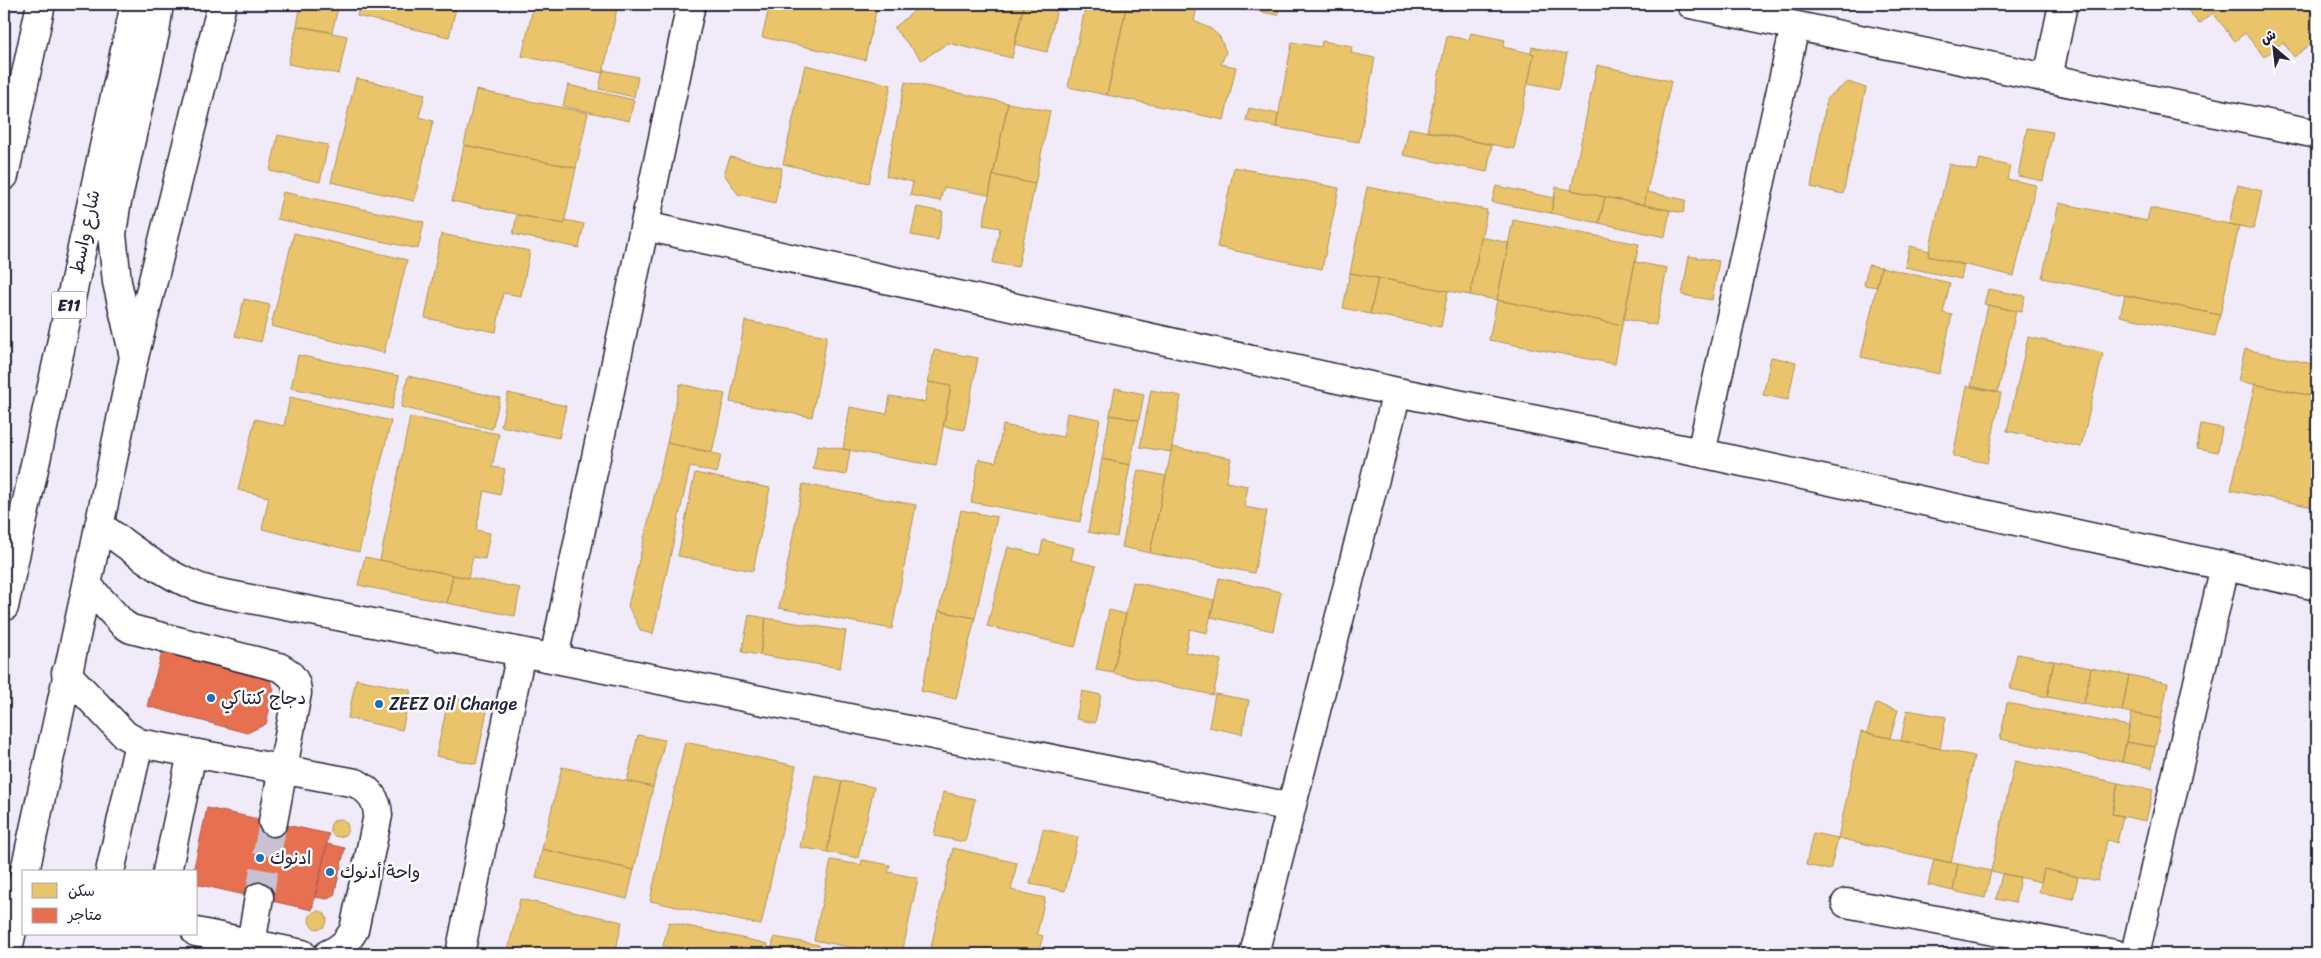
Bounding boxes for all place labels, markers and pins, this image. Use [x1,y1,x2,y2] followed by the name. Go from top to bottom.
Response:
[221,682,306,714] place label: دجاج كنتاكي
[389,688,517,720] place label: ZEEZ Oil Change
[205,692,217,704] marker: دجاج كنتاكي
[373,698,385,710] marker: ZEEZ Oil Change
[270,842,312,874] place label: ادنوك
[254,852,266,864] marker: ادنوك
[340,856,420,888] place label: واحة أدنوك
[324,866,336,878] marker: واحة أدنوك

